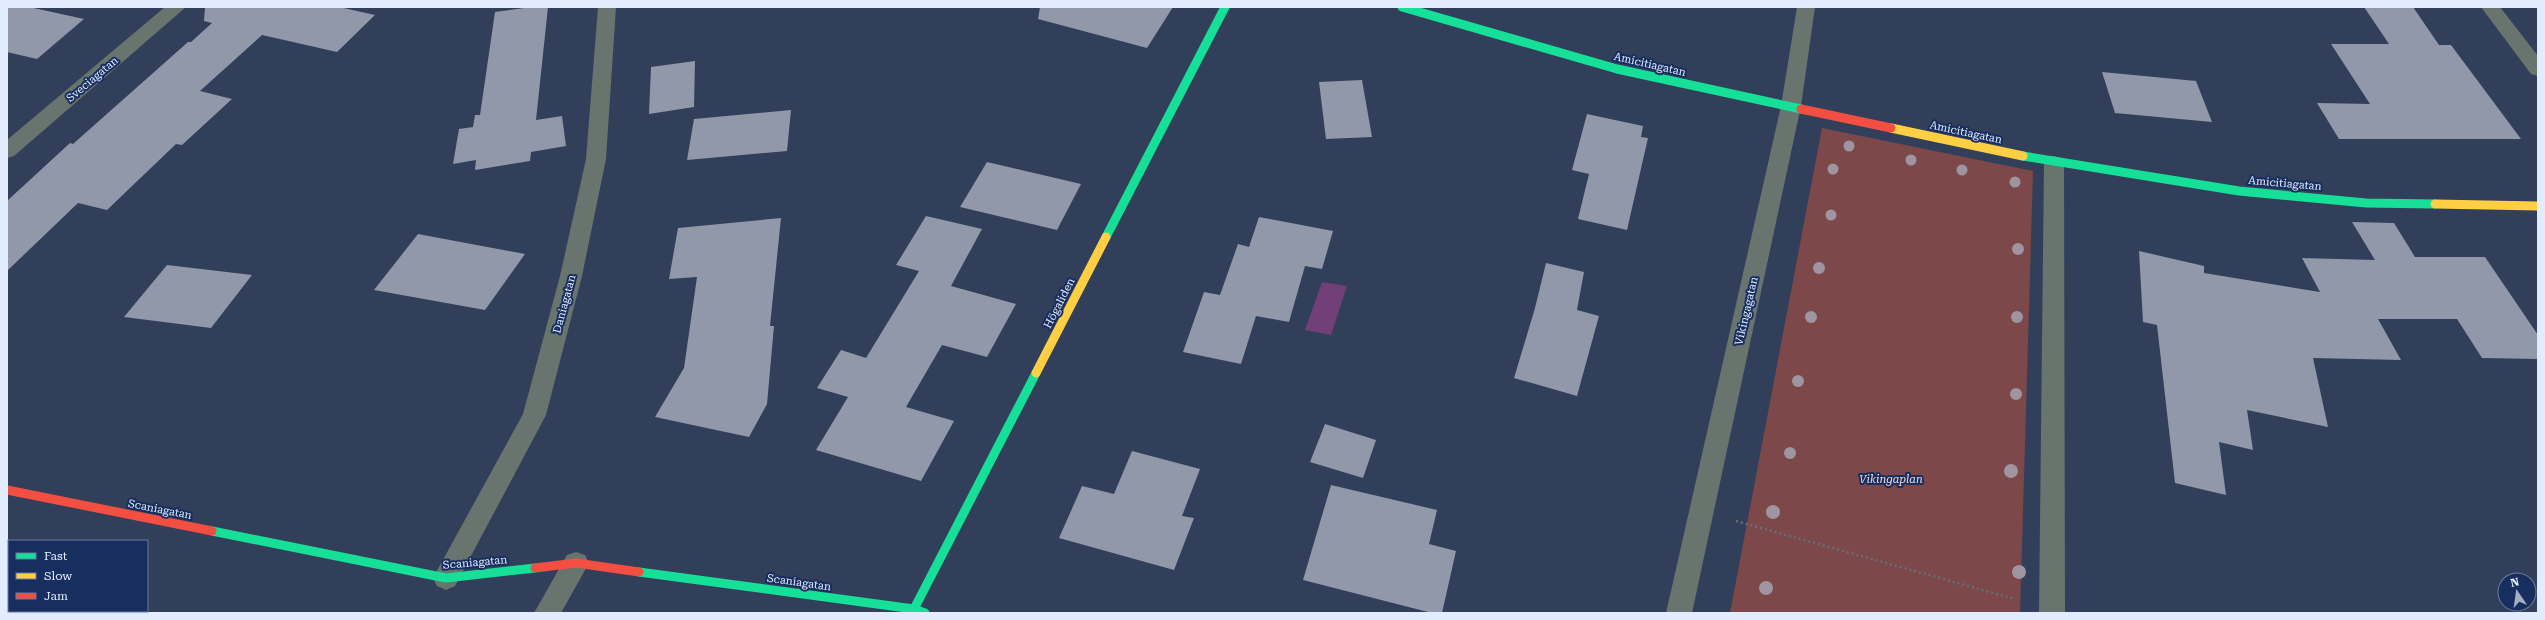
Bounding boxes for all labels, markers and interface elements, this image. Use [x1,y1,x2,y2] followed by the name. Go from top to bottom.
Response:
[1613,50,1687,79] street label: Amicitiagatan
[64,54,121,105] street label: Sveciagatan
[1929,118,2003,146] street label: Amicitiagatan
[2248,174,2322,193] street label: Amicitiagatan
[550,273,579,335] street label: Daniagatan
[1041,276,1078,331] street label: Högaliden
[1732,276,1761,347] street label: Vikingagatan
[1859,473,1923,486] park label: Vikingaplan
[127,497,193,522] street label: Scaniagatan
[8,540,148,612] legend
[44,549,68,563] text: Fast
[442,553,508,572] street label: Scaniagatan
[44,569,72,583] text: Slow
[766,572,832,593] street label: Scaniagatan
[2497,572,2537,612] north arrow
[2509,575,2521,590] text: N
[44,589,68,603] text: Jam

